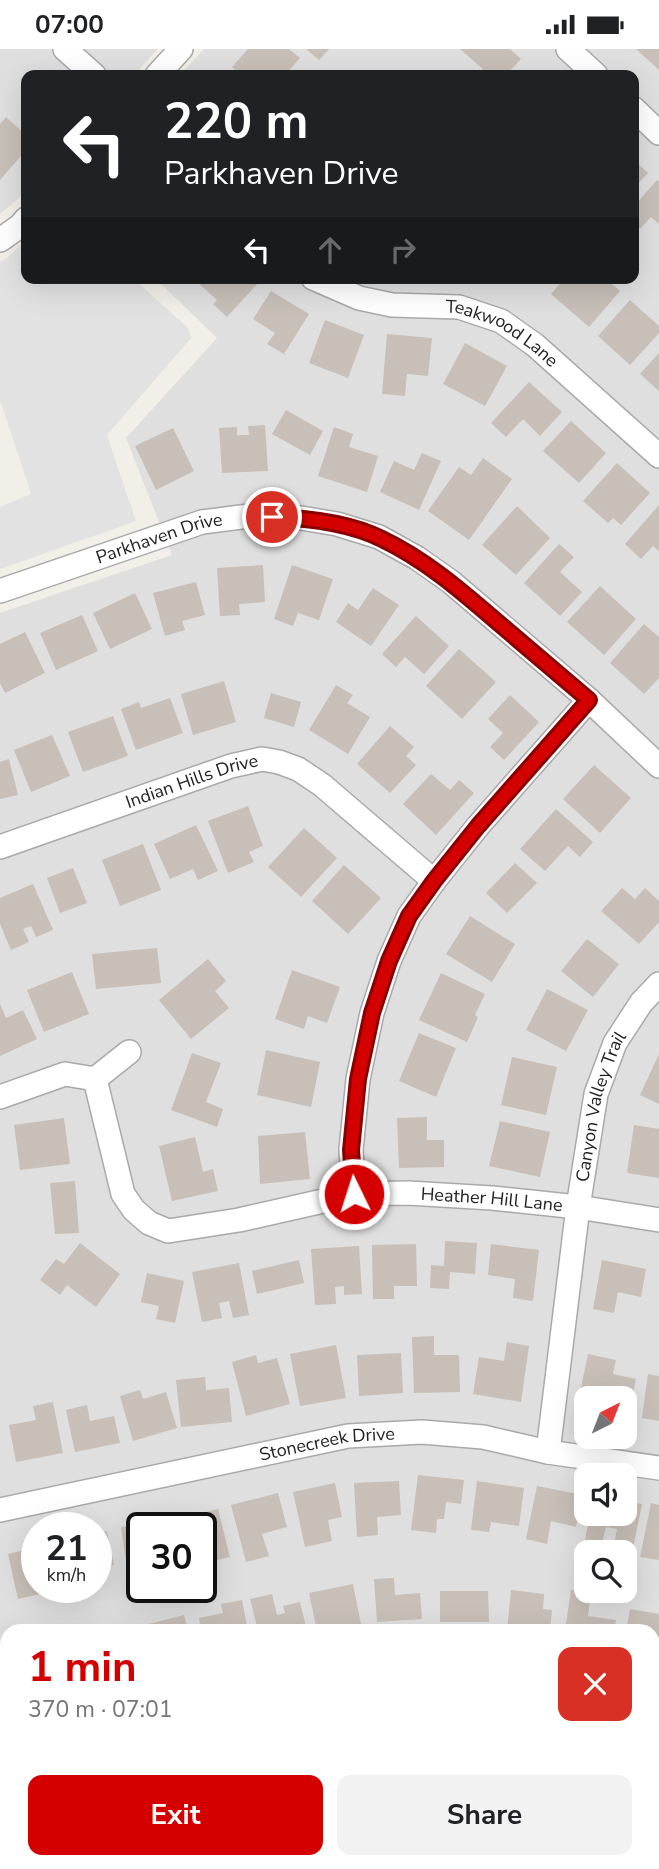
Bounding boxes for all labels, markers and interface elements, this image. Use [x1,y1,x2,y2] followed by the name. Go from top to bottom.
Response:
[35,7,104,42] text: 07:00
[164,88,308,155] text: 220 m
[49,98,140,189] icon: left
[164,152,398,195] text: Parkhaven Drive
[238,231,276,269] icon: left
[311,231,349,269] icon: ahead
[384,231,422,269] icon: right
[445,294,563,372] street label: Teakwood Lane
[242,487,302,547] pin
[253,498,291,536] icon: arrive
[93,507,224,569] street label: Parkhaven Drive
[122,748,260,814] street label: Indian Hills Drive
[570,1026,632,1184] street label: Canyon Valley Trail
[317,1157,391,1231] position arrow
[420,1182,564,1217] street label: Heather Hill Lane
[574,1386,637,1449] north arrow
[574,1386,637,1603] map controls
[257,1421,395,1467] street label: Stonecreek Drive
[574,1463,637,1526] button: sound
[126,1512,217,1603] speed limit sign: 30
[45,1525,88,1572] text: 21
[574,1540,637,1603] button: search
[47,1563,86,1587] text: km/h
[28,1639,137,1696] text: 1 min
[558,1647,632,1721] button: close
[28,1694,173,1725] text: 370 m · 07:01
[28,1775,323,1855] button: Exit
[337,1775,632,1855] button: Share

